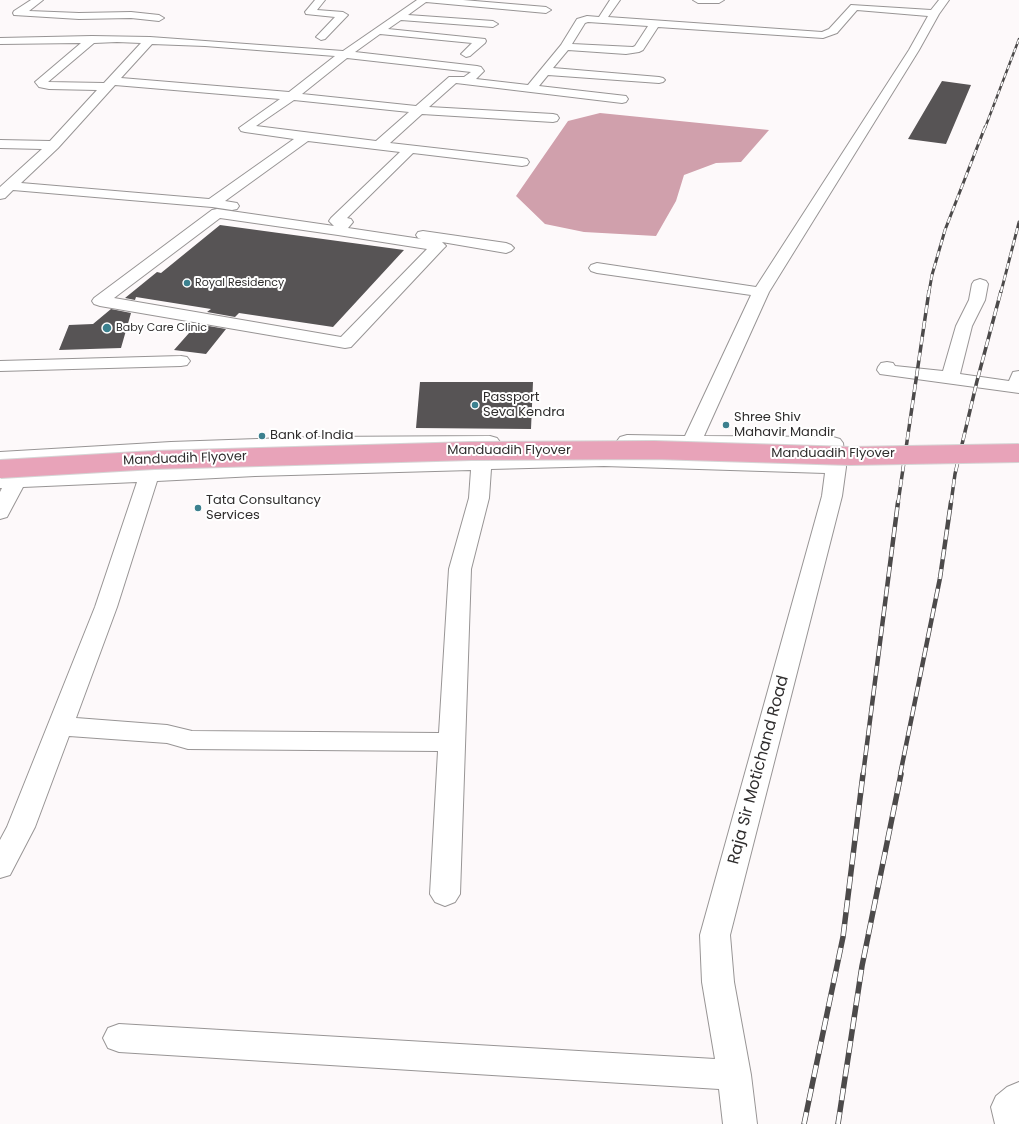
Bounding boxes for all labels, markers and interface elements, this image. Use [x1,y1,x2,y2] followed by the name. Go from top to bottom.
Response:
[195,276,284,290] place label: Royal Residency
[182,278,192,288] marker: Royal Residency
[116,321,207,335] place label: Baby Care Clinic
[101,322,113,334] marker: Baby Care Clinic
[483,390,565,421] place label: Passport Seva Kendra
[470,400,480,410] marker: Passport Seva Kendra
[734,410,835,441] place label: Shree Shiv Mahavir Mandir
[721,420,731,430] marker: Shree Shiv Mahavir Mandir
[270,428,354,444] place label: Bank of India
[257,431,267,441] marker: Bank of India
[447,443,571,459] street label: Manduadih Flyover
[771,446,895,462] street label: Manduadih Flyover
[123,449,247,469] street label: Manduadih Flyover
[206,493,321,524] place label: Tata Consultancy Services
[193,503,203,513] marker: Tata Consultancy Services
[725,674,793,866] street label: Raja Sir Motichand Road

